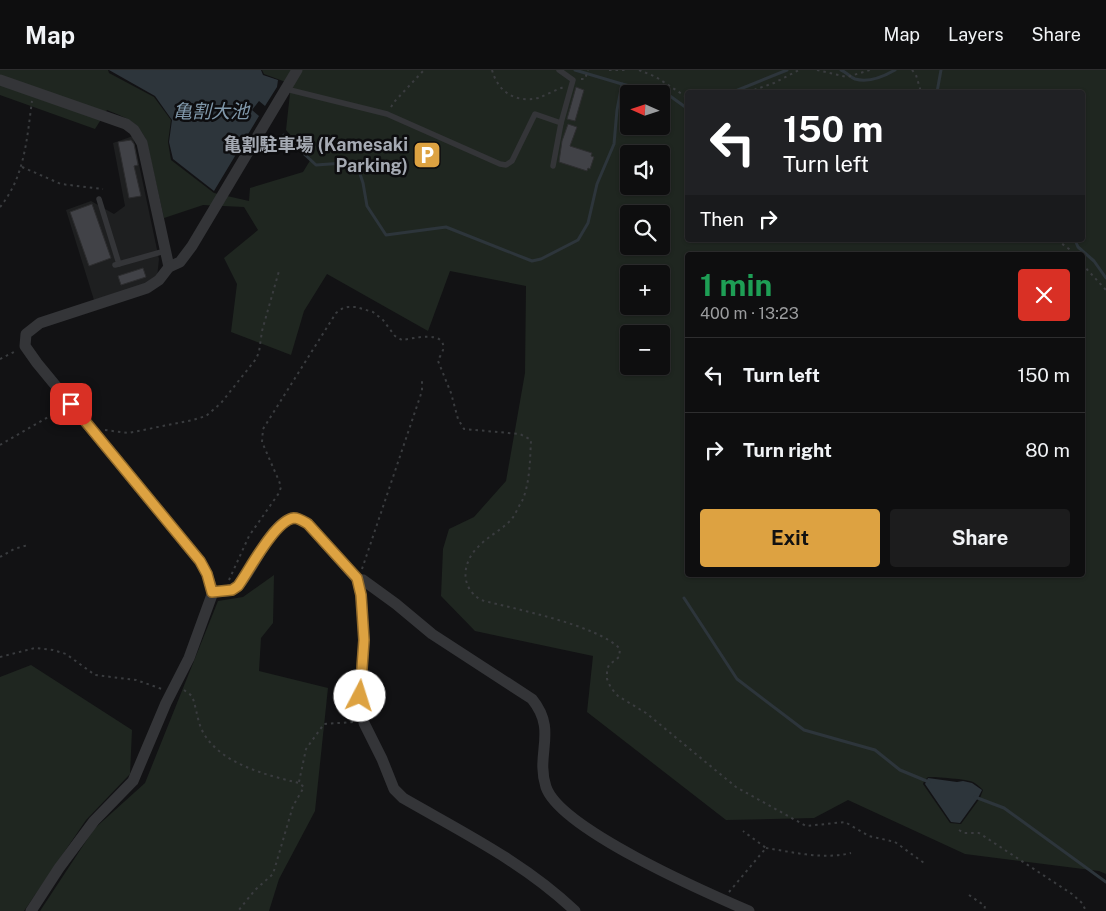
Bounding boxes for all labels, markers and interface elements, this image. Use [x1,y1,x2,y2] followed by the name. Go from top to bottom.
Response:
[25,21,75,49] text: Map
[884,24,920,45] text: Map
[948,24,1004,45] text: Layers
[1032,24,1081,45] text: Share
[620,85,670,135] north arrow
[620,85,670,375] map controls
[173,100,251,122] water label: 亀割大池
[783,109,883,150] text: 150 m
[700,110,765,175] icon: left
[224,134,408,176] place label: 亀割駐車場 (Kamesaki Parking)
[412,140,442,170] parking icon: 亀割駐車場 (Kamesaki Parking)
[620,145,670,195] button: sound
[783,151,869,177] text: Turn left
[620,205,670,255] button: search
[754,205,782,233] icon: right
[700,208,744,230] text: Then
[620,265,670,315] button: +
[700,267,772,303] text: 1 min
[1018,269,1070,321] button: close
[700,304,799,323] text: 400 m · 13:23
[620,325,670,375] button: −
[700,361,728,389] icon: left
[743,364,820,386] text: Turn left
[1017,364,1070,386] text: 150 m
[50,383,92,425] pin
[57,390,85,418] icon: arrive
[700,436,728,464] icon: right
[743,439,832,461] text: Turn right
[1025,439,1070,461] text: 80 m
[700,509,880,567] button: Exit
[890,509,1070,567] button: Share
[333,669,385,721] position arrow

